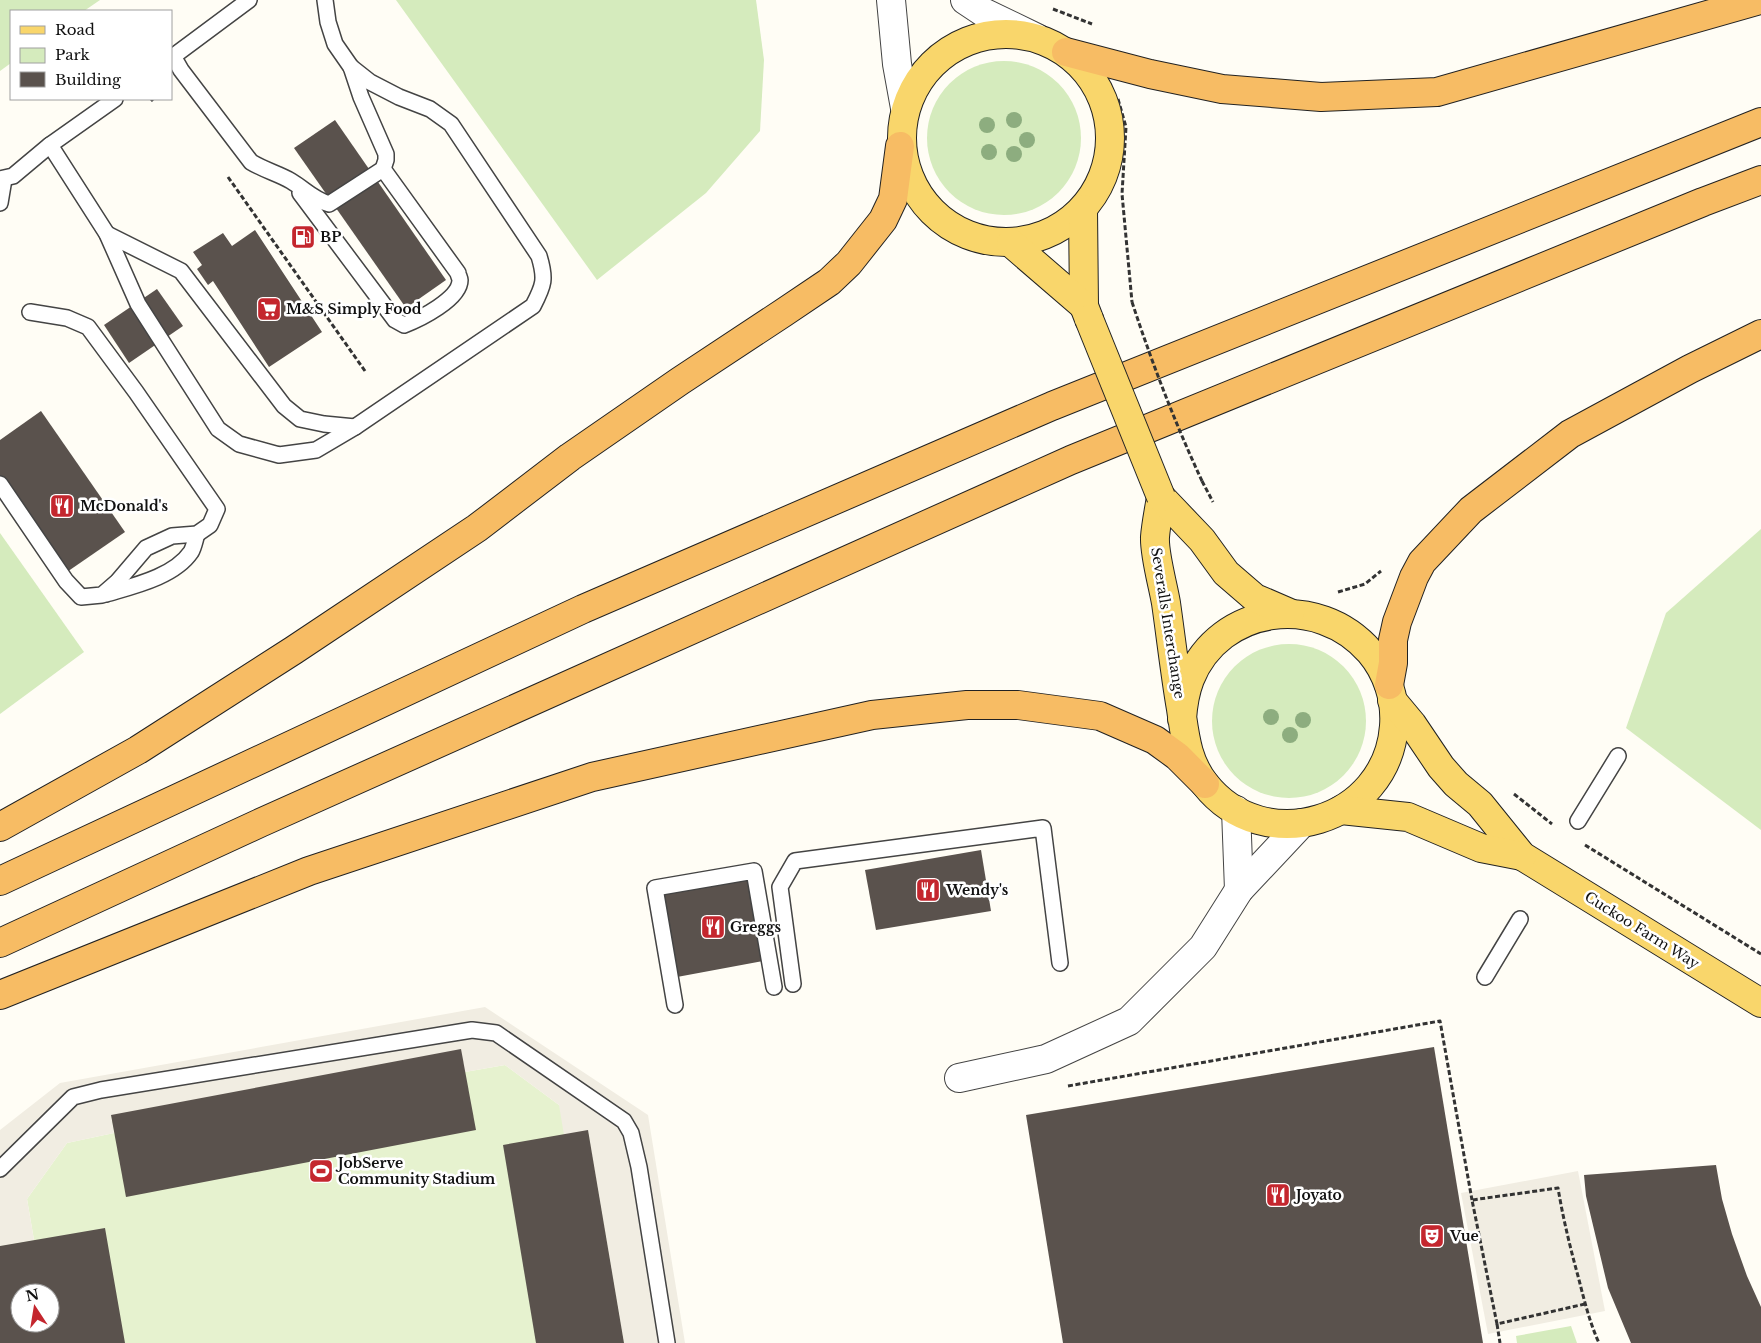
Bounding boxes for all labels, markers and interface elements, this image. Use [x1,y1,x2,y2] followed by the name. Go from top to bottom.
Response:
[10,10,172,100] legend
[55,20,95,39] text: Road
[55,45,91,64] text: Park
[55,70,122,89] text: Building
[290,224,316,250] fuel station icon: BP
[320,228,341,246] place label: BP
[256,296,282,322] supermarket icon: M&S Simply Food
[286,300,422,318] place label: M&S Simply Food
[49,493,75,519] restaurant icon: McDonald's
[80,497,168,515] place label: McDonald's
[1147,546,1189,700] street label: Severalls Interchange
[915,877,941,903] restaurant icon: Wendy's
[945,881,1009,899] place label: Wendy's
[1581,887,1703,973] street label: Cuckoo Farm Way
[700,914,726,940] restaurant icon: Greggs
[730,918,781,936] place label: Greggs
[335,1154,496,1188] place label: JobServe Community Stadium
[308,1158,334,1184] sports icon: JobServe Community Stadium
[1265,1182,1291,1208] restaurant icon: Joyato
[1293,1186,1342,1204] place label: Joyato
[1419,1223,1445,1249] theatre icon: Vue
[1449,1227,1479,1245] place label: Vue
[10,1283,60,1333] north arrow
[24,1285,41,1305] text: N

